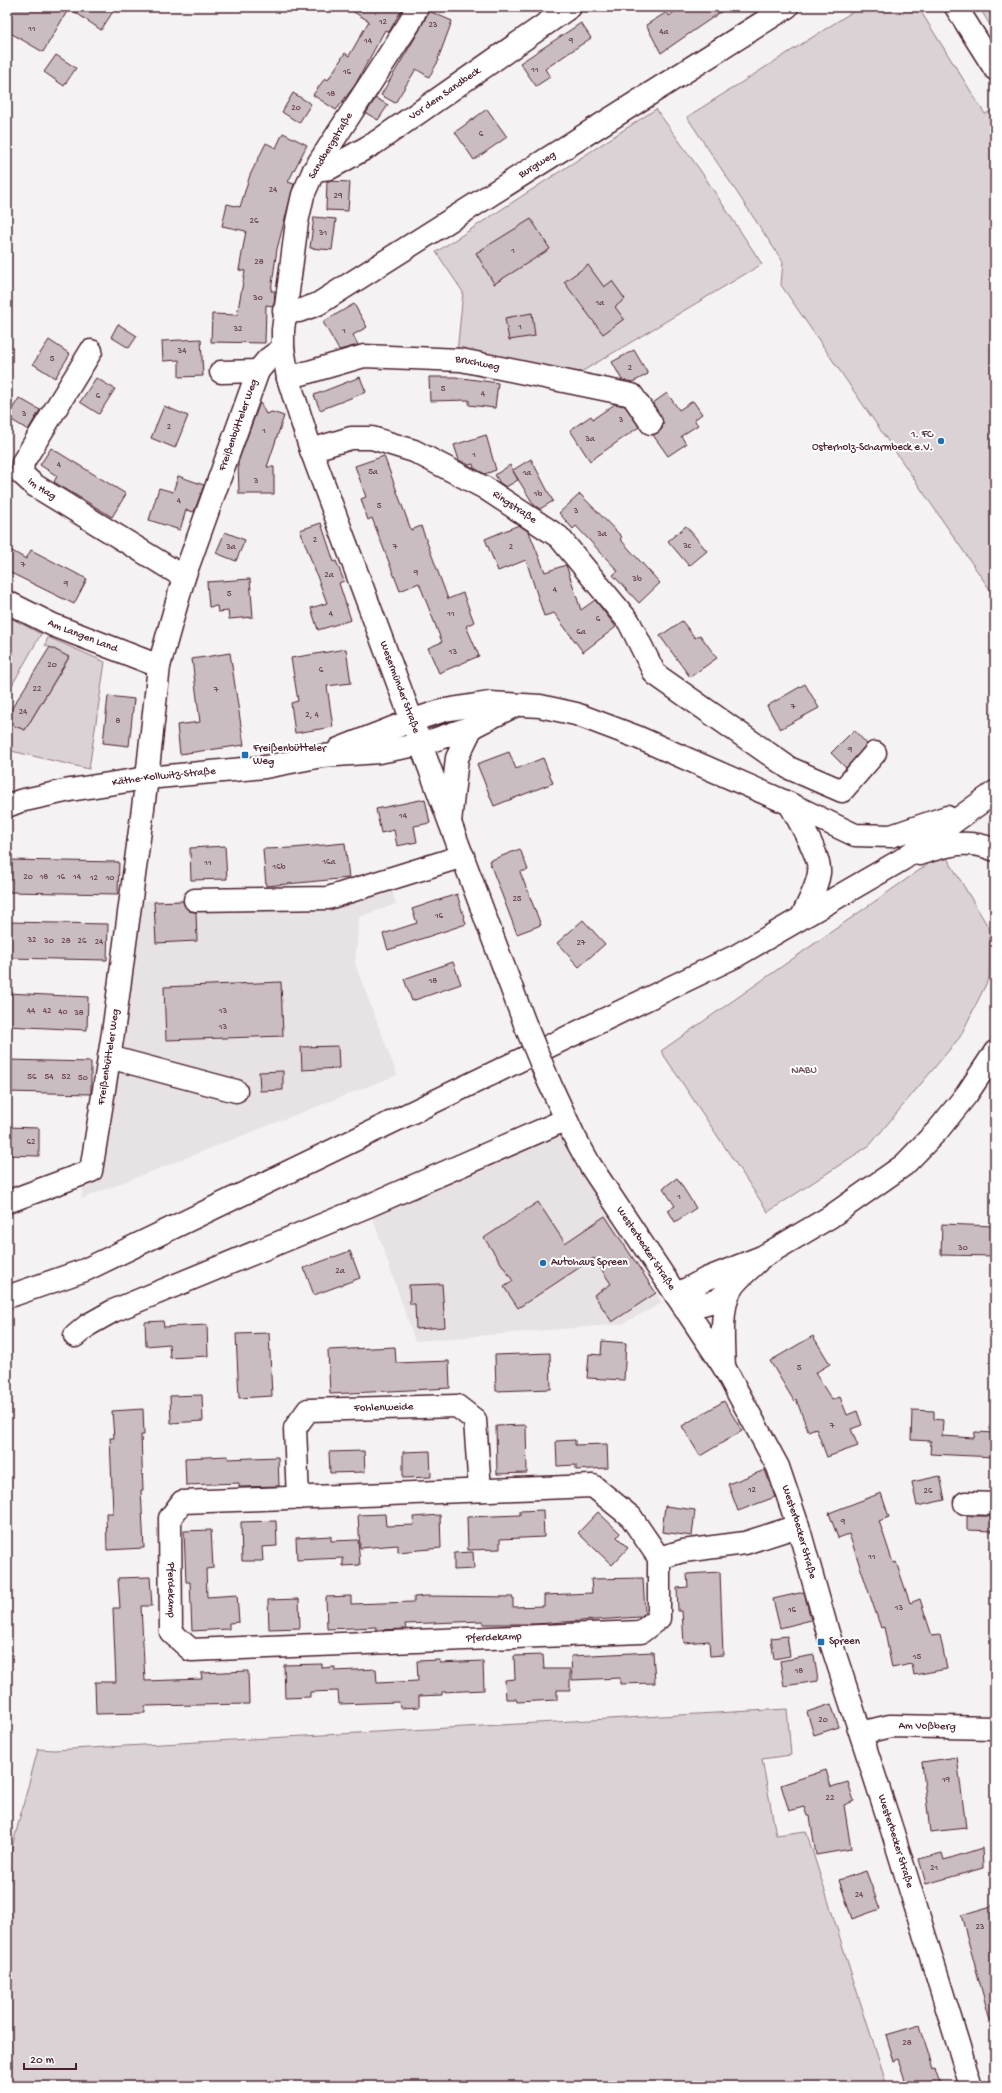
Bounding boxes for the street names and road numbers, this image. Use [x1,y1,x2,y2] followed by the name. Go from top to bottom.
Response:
[406,65,484,124] street label: Vor dem Sandbeck
[306,110,356,181] street label: Sandbergstraße
[516,149,558,182] street label: Burgweg
[454,354,501,374] street label: Bruchweg
[216,378,261,474] street label: Freißenbütteler Weg
[25,476,58,503] street label: Im Hag
[490,488,539,527] street label: Ringstraße
[45,617,121,656] street label: Am Langen Land
[377,639,422,735] street label: Wesermünder Straße
[111,766,217,789] street label: Käthe-Kollwitz-Straße
[95,1008,122,1107] street label: Freißenbütteler Weg
[614,1205,678,1293] street label: Westerbecker Straße
[353,1401,414,1415] street label: Fohlenweide
[779,1484,819,1581] street label: Westerbecker Straße
[164,1561,177,1618] street label: Pferdekamp
[465,1631,522,1645] street label: Pferdekamp
[898,1720,956,1733] street label: Am Voßberg
[875,1793,916,1890] street label: Westerbecker Straße

